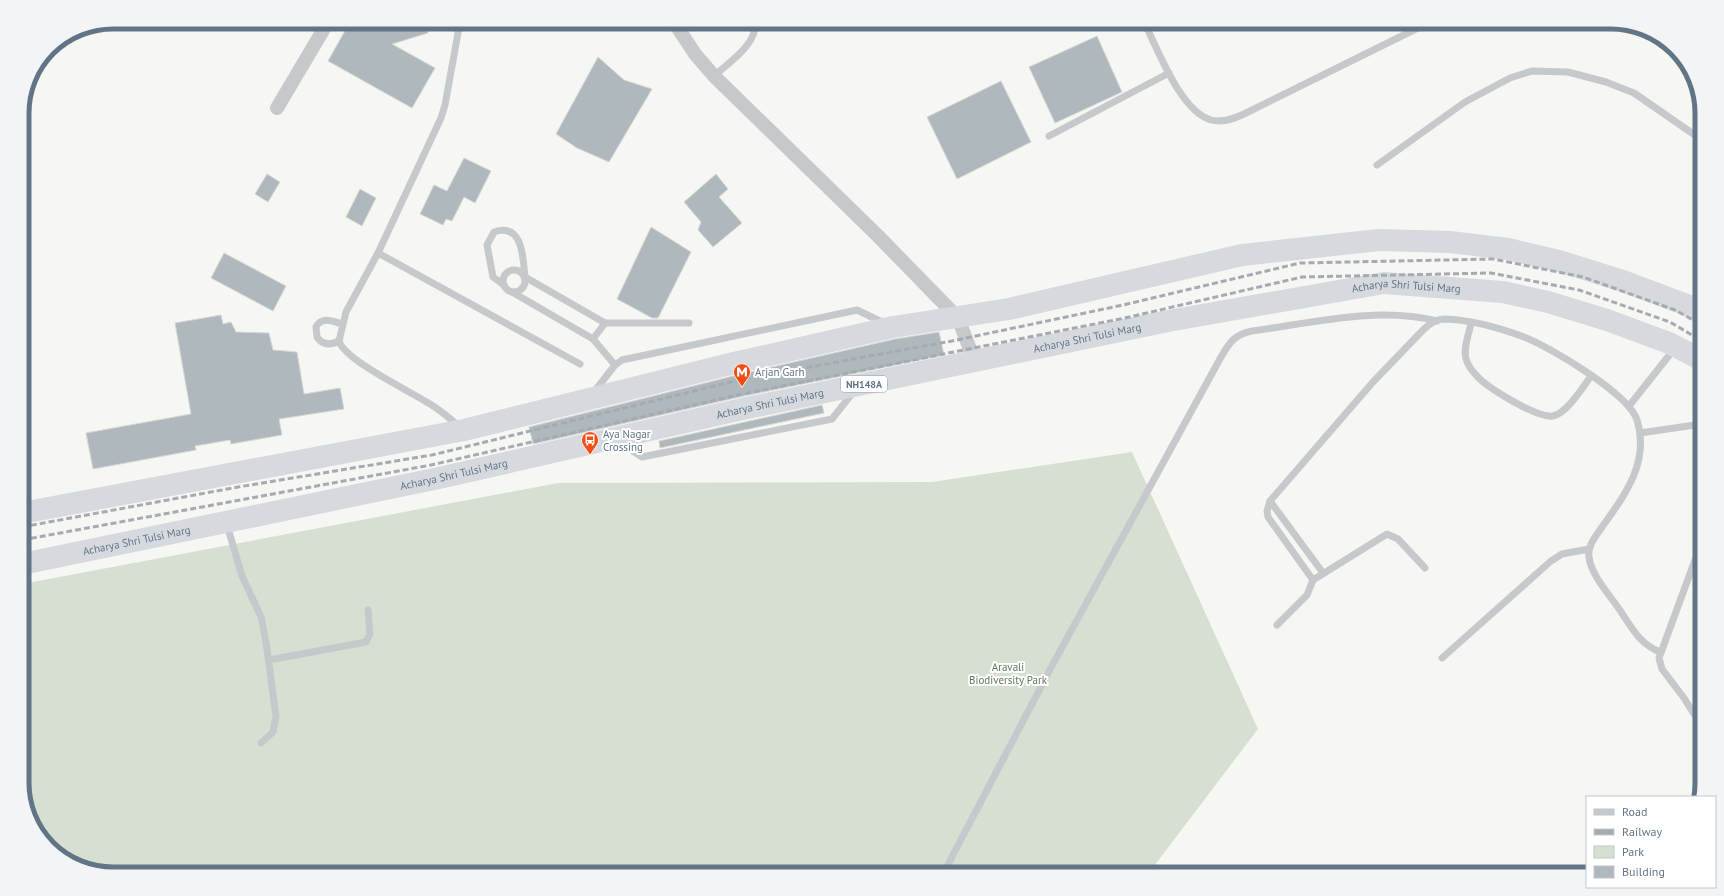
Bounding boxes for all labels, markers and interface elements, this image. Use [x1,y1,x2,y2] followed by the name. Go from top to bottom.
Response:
[1351,276,1461,296] street label: Acharya Shri Tulsi Marg
[1032,320,1142,356] street label: Acharya Shri Tulsi Marg
[732,362,752,387] metro station icon: Arjan Garh
[755,365,804,379] place label: Arjan Garh
[841,376,887,392] road number: NH148A
[715,385,825,422] street label: Acharya Shri Tulsi Marg
[603,427,651,454] place label: Aya Nagar Crossing
[580,430,600,455] bus stop icon: Aya Nagar Crossing
[399,456,509,493] street label: Acharya Shri Tulsi Marg
[81,522,192,558] street label: Acharya Shri Tulsi Marg
[969,660,1048,687] park label: Aravali Biodiversity Park
[1586,796,1716,888] legend
[1622,804,1647,819] text: Road
[1622,824,1662,839] text: Railway
[1622,844,1644,859] text: Park
[1622,864,1665,879] text: Building

